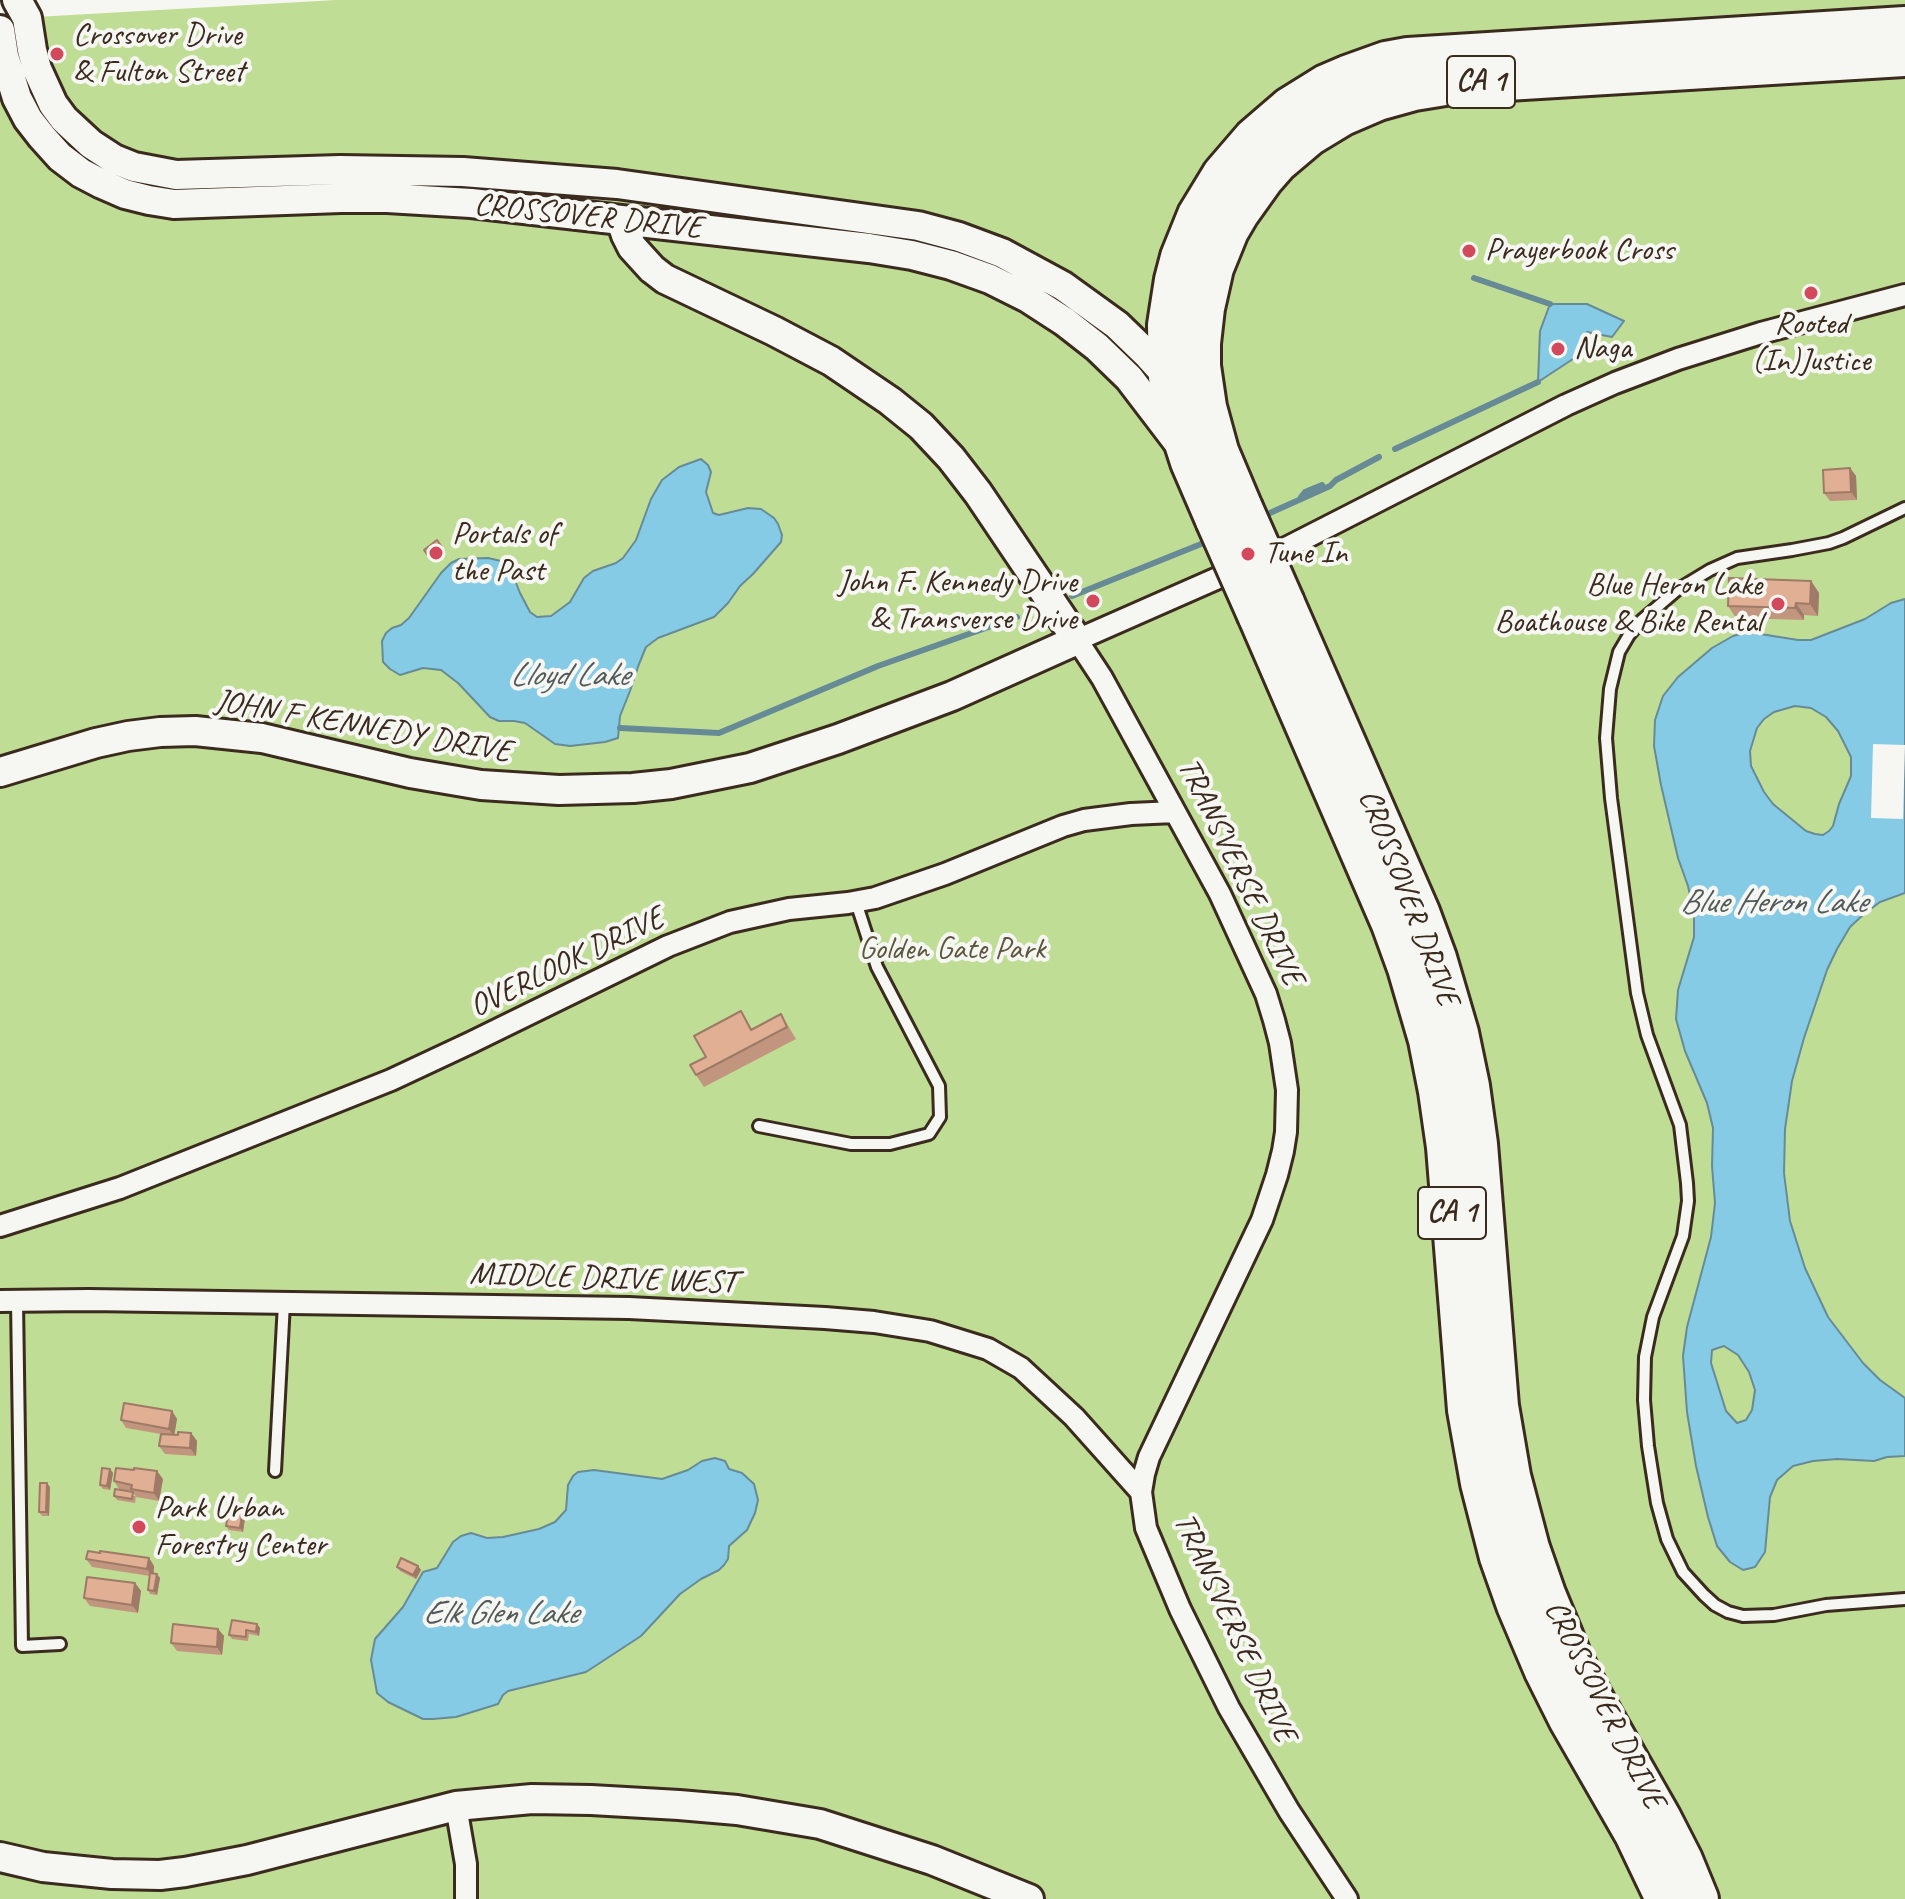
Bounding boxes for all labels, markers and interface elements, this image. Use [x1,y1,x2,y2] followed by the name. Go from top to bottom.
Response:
[73,17,244,92] place label: Crossover Drive & Fulton Street
[48,45,66,63] marker: Crossover Drive & Fulton Street
[1447,56,1515,108] road number: CA 1
[472,186,704,248] street label: CROSSOVER DRIVE
[1485,232,1674,270] place label: Prayerbook Cross
[1460,242,1478,260] marker: Prayerbook Cross
[1802,284,1820,302] marker: Rooted (In)Justice
[1752,306,1870,381] place label: Rooted (In)Justice
[1574,330,1631,368] place label: Naga
[1549,340,1567,358] marker: Naga
[452,516,557,591] place label: Portals of the Past
[1264,535,1347,573] place label: Tune In
[427,544,445,562] marker: Portals of the Past
[1239,545,1257,563] marker: Tune In
[838,564,1077,639] place label: John F. Kennedy Drive & Transverse Drive
[1495,567,1762,642] place label: Blue Heron Lake Boathouse & Bike Rental
[1084,592,1102,610] marker: John F. Kennedy Drive & Transverse Drive
[1769,595,1787,613] marker: Blue Heron Lake Boathouse & Bike Rental
[510,656,628,696] water label: Lloyd Lake
[212,682,514,772] street label: JOHN F KENNEDY DRIVE
[1168,752,1312,992] street label: TRANSVERSE DRIVE
[1349,784,1467,1012] street label: CROSSOVER DRIVE
[1680,883,1866,923] water label: Blue Heron Lake
[464,899,670,1027] street label: OVERLOOK DRIVE
[859,931,1045,969] park label: Golden Gate Park
[1418,1187,1486,1239] road number: CA 1
[469,1255,737,1303] street label: MIDDLE DRIVE WEST
[155,1490,326,1565] place label: Park Urban Forestry Center
[1164,1507,1304,1749] street label: TRANSVERSE DRIVE
[130,1518,148,1536] marker: Park Urban Forestry Center
[423,1594,577,1634] water label: Elk Glen Lake
[1535,1594,1673,1816] street label: CROSSOVER DRIVE

